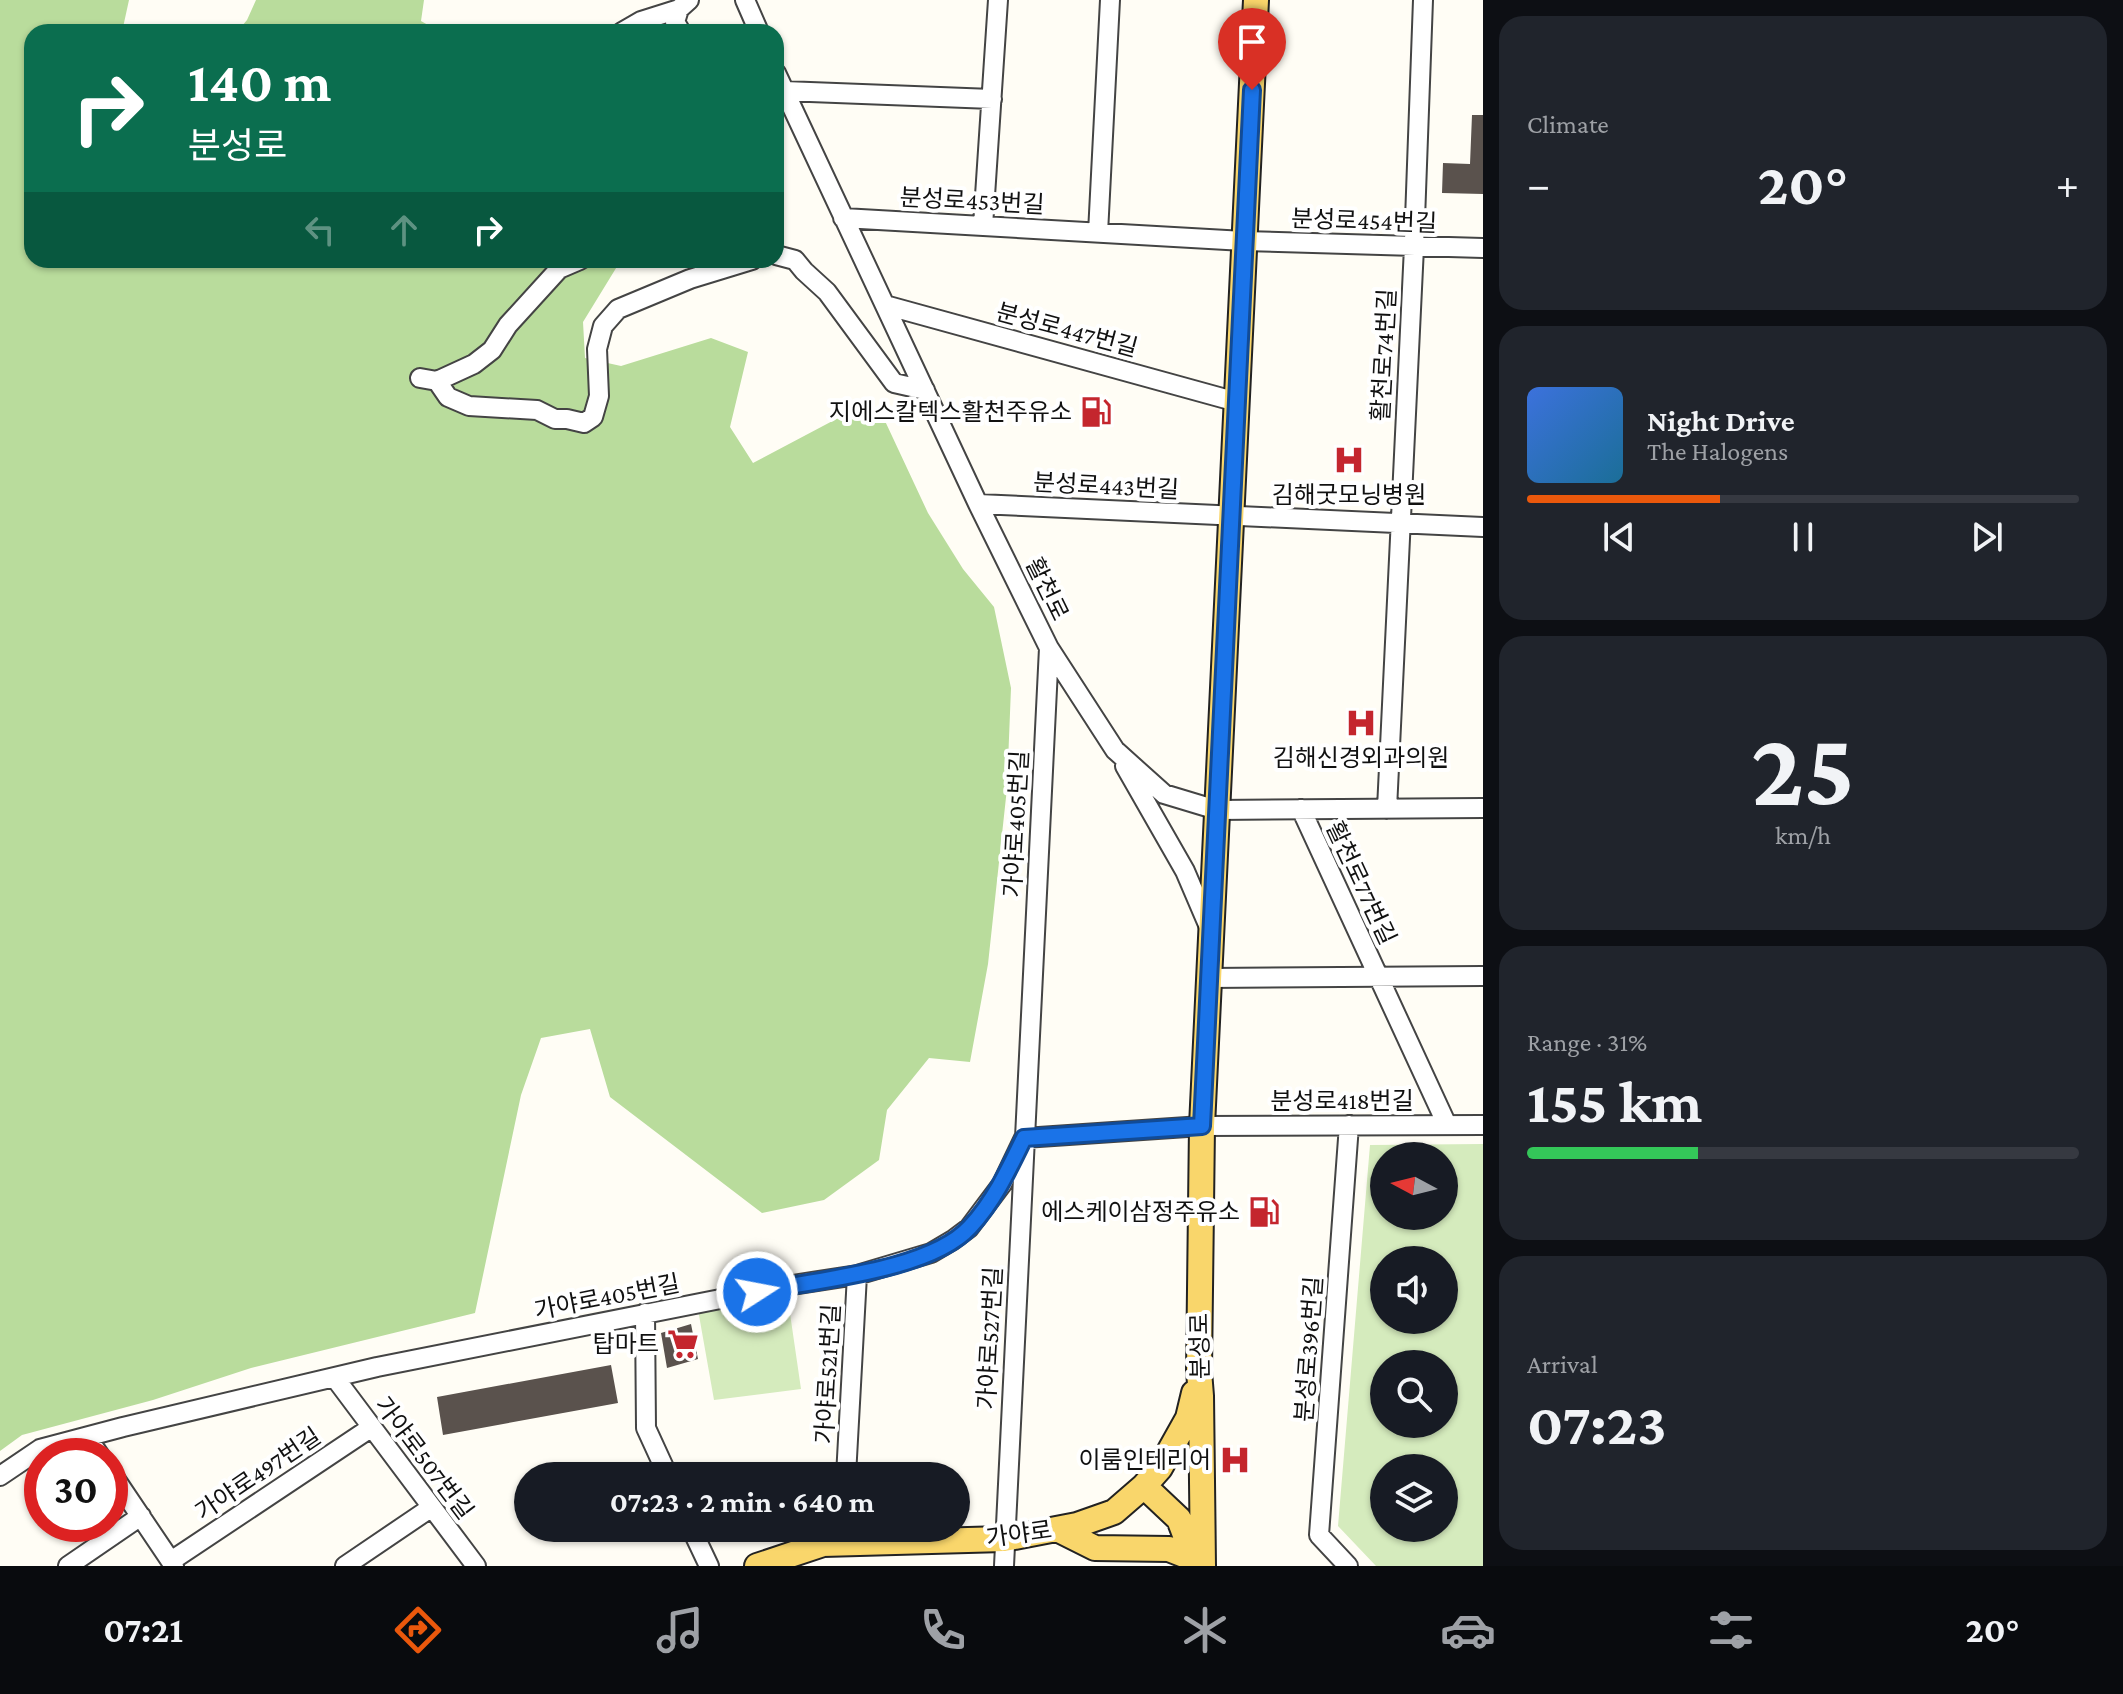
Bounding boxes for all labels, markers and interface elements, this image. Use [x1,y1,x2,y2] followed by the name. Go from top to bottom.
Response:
[1218,8,1286,90] pin
[1230,20,1274,64] icon: arrive
[188,51,331,113] text: 140 m
[56,56,160,160] icon: right
[1527,110,1609,139] text: Climate
[188,126,287,166] text: 분성로
[1758,150,1848,217] text: 20°
[1527,160,1550,208] text: −
[2056,160,2079,208] text: +
[899,183,1045,218] street label: 분성로453번길
[1291,204,1438,237] street label: 분성로454번길
[298,208,342,252] icon: left
[382,208,426,252] icon: ahead
[466,208,510,252] icon: right
[1367,288,1400,422] street label: 활천로74번길
[993,298,1141,361] street label: 분성로447번길
[1079,395,1113,429] fuel station icon: 지에스칼텍스활천주유소
[829,398,1072,425] place label: 지에스칼텍스활천주유소
[1647,404,1795,437] text: Night Drive
[1647,437,1788,466] text: The Halogens
[1332,443,1366,477] hospital icon: 김해굿모닝병원
[1032,468,1180,503] street label: 분성로443번길
[1272,481,1426,508] place label: 김해굿모닝병원
[1597,515,1641,559] icon: previous
[1781,515,1825,559] icon: pause
[1965,515,2009,559] icon: next
[1021,553,1074,624] street label: 활천로
[1344,706,1378,740] hospital icon: 김해신경외과의원
[1751,711,1855,826] text: 25
[1273,744,1449,771] place label: 김해신경외과의원
[998,750,1033,898] street label: 가야로405번길
[1321,817,1402,949] street label: 활천로77번길
[1775,821,1831,850] text: km/h
[1527,1028,1647,1057] text: Range · 31%
[1527,1068,1702,1135] text: 155 km
[1270,1087,1414,1114] street label: 분성로418번길
[1370,1142,1458,1230] north arrow
[1370,1142,1458,1542] map controls
[1247,1195,1281,1229] fuel station icon: 에스케이삼정주유소
[1041,1198,1240,1225] place label: 에스케이삼정주유소
[1370,1246,1458,1334] button: sound
[715,1250,799,1334] position arrow
[972,1266,1007,1410] street label: 가야로527번길
[532,1269,682,1324] street label: 가야로405번길
[1290,1275,1327,1423] street label: 분성로396번길
[810,1303,845,1445] street label: 가야로521번길
[1185,1313,1214,1379] street label: 분성로
[666,1327,700,1361] supermarket icon: 탑마트
[593,1330,659,1357] place label: 탑마트
[1370,1350,1458,1438] button: search
[1527,1350,1598,1379] text: Arrival
[1527,1390,1666,1457] text: 07:23
[370,1391,479,1524] street label: 가야로507번길
[190,1422,325,1525] street label: 가야로497번길
[24,1438,128,1542] speed limit sign: 30
[1218,1443,1252,1477] hospital icon: 이룸인테리어
[1079,1446,1211,1473] place label: 이룸인테리어
[1370,1454,1458,1542] button: layers
[610,1485,874,1518] text: 07:23 · 2 min · 640 m
[984,1516,1054,1551] street label: 가야로
[390,1602,446,1658] icon: directions
[652,1602,708,1658] icon: music
[915,1602,971,1658] icon: phone
[1177,1602,1233,1658] icon: climate
[1440,1602,1496,1658] icon: car
[1703,1602,1759,1658] icon: filters
[103,1610,183,1650] text: 07:21
[1965,1610,2020,1650] text: 20°

